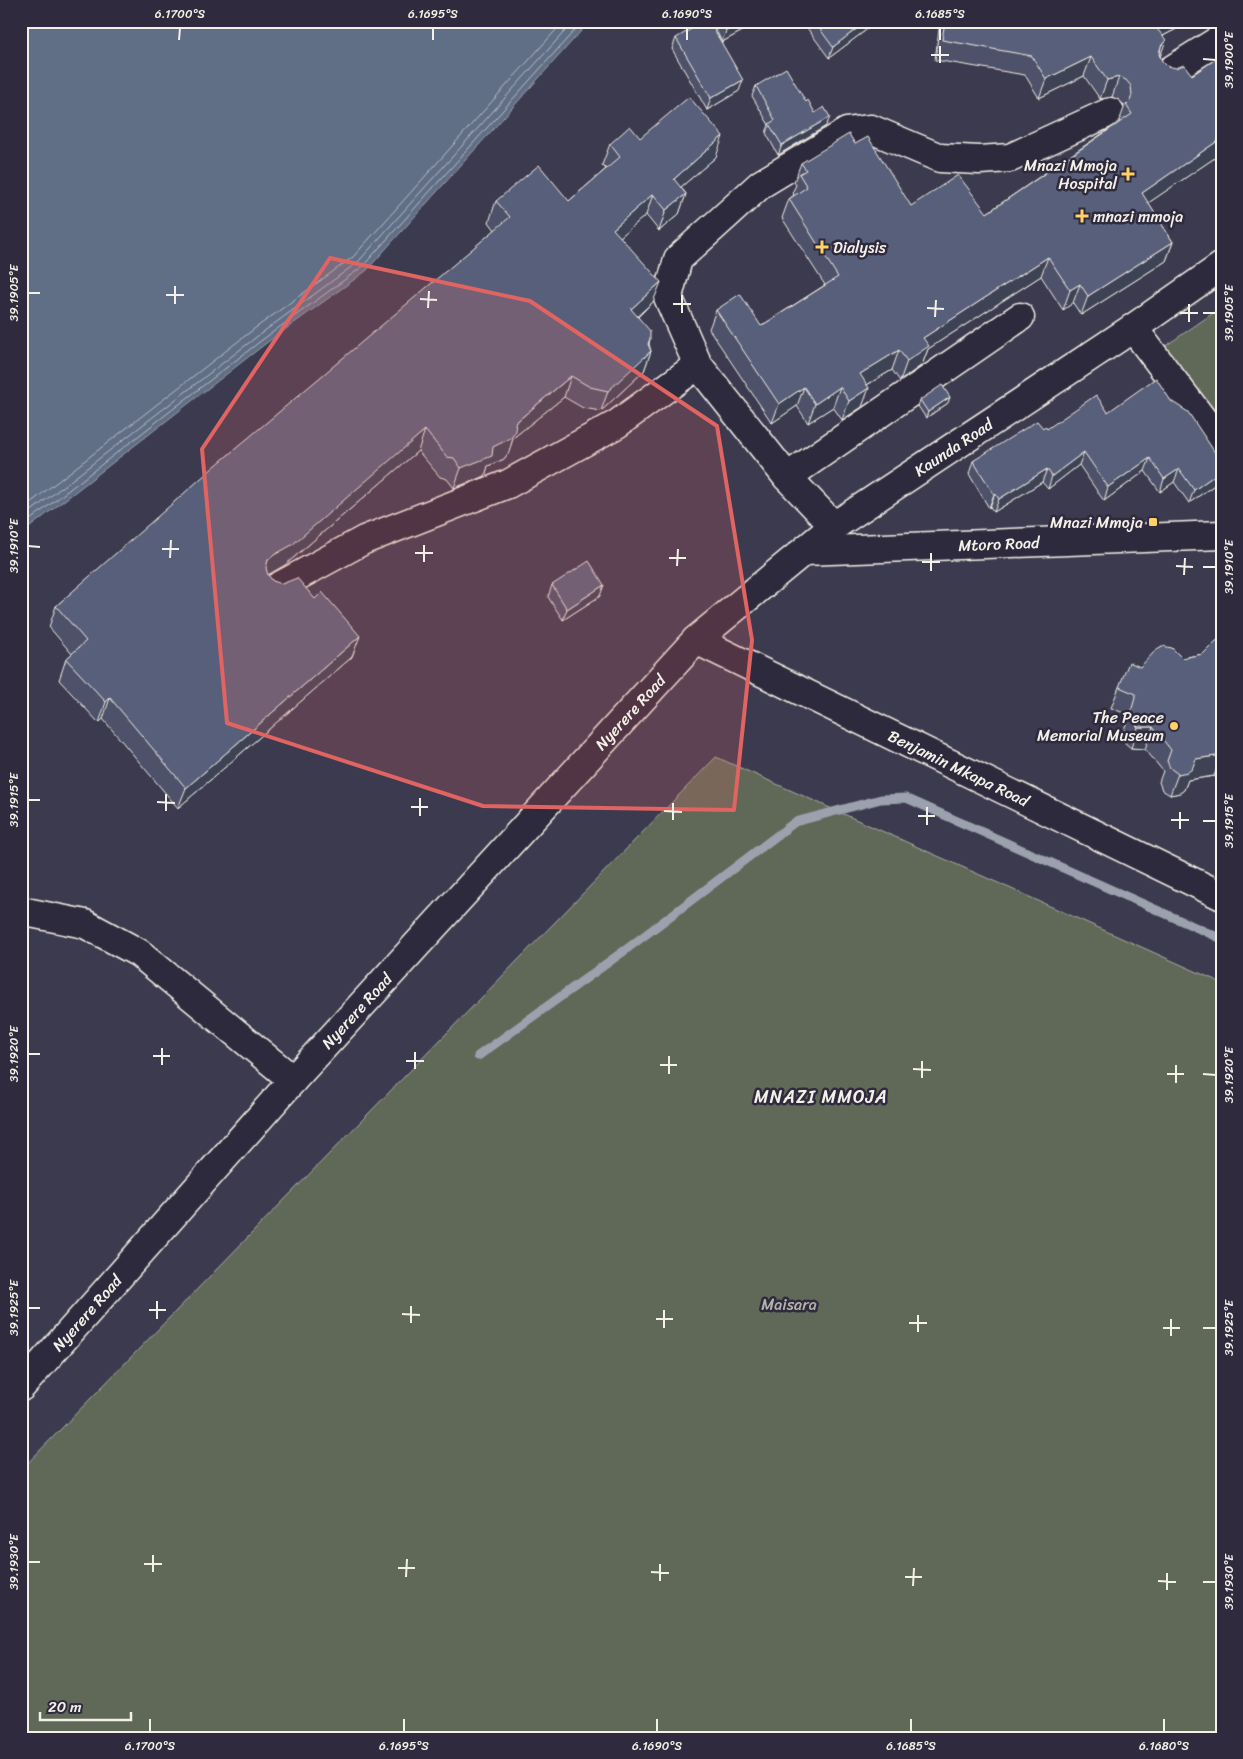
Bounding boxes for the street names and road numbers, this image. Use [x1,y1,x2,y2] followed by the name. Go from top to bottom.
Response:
[908,410,1000,484] street label: Kaunda Road
[958,528,1042,560] street label: Mtoro Road
[587,666,674,757] street label: Nyerere Road
[883,722,1036,816] street label: Benjamin Mkapa Road
[314,965,401,1056] street label: Nyerere Road
[45,1267,130,1358] street label: Nyerere Road

